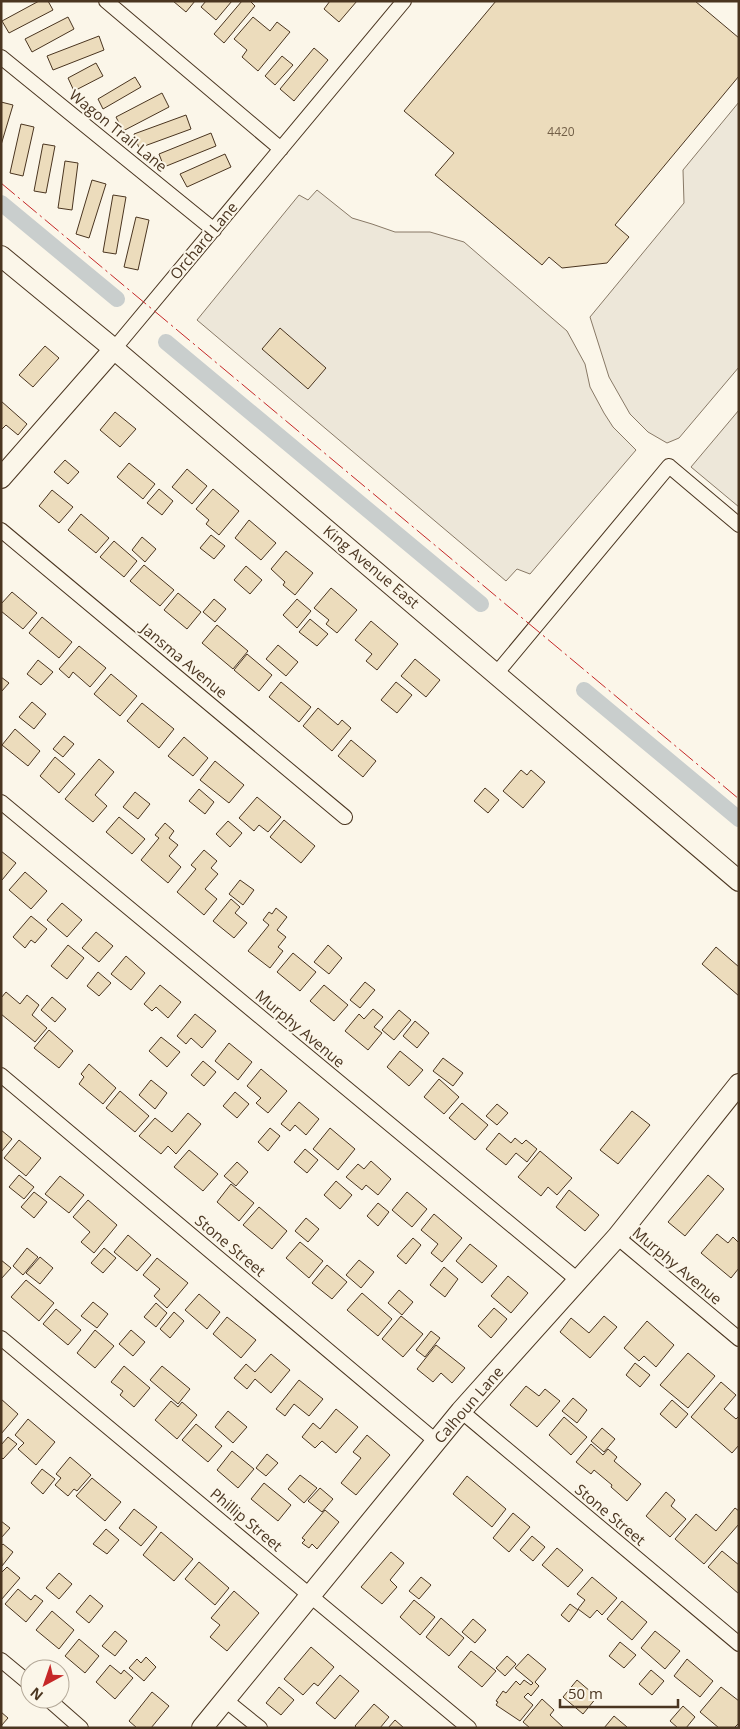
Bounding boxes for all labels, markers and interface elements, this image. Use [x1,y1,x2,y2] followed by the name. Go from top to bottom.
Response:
[66,85,172,176] street label: Wagon Trail Lane
[547,123,575,140] house number: 4420
[165,197,242,283] street label: Orchard Lane
[319,520,424,612] street label: King Avenue East
[136,617,232,702] street label: Jansma Avenue
[252,985,350,1072] street label: Murphy Avenue
[191,1210,270,1281] street label: Stone Street
[629,1222,727,1309] street label: Murphy Avenue
[429,1362,507,1447] street label: Calhoun Lane
[571,1479,650,1550] street label: Stone Street
[206,1483,287,1555] street label: Phillip Street
[20,1659,70,1709] north arrow
[560,1676,678,1708] scale bar
[26,1683,47,1705] text: N
[568,1683,603,1703] text: 50 m

